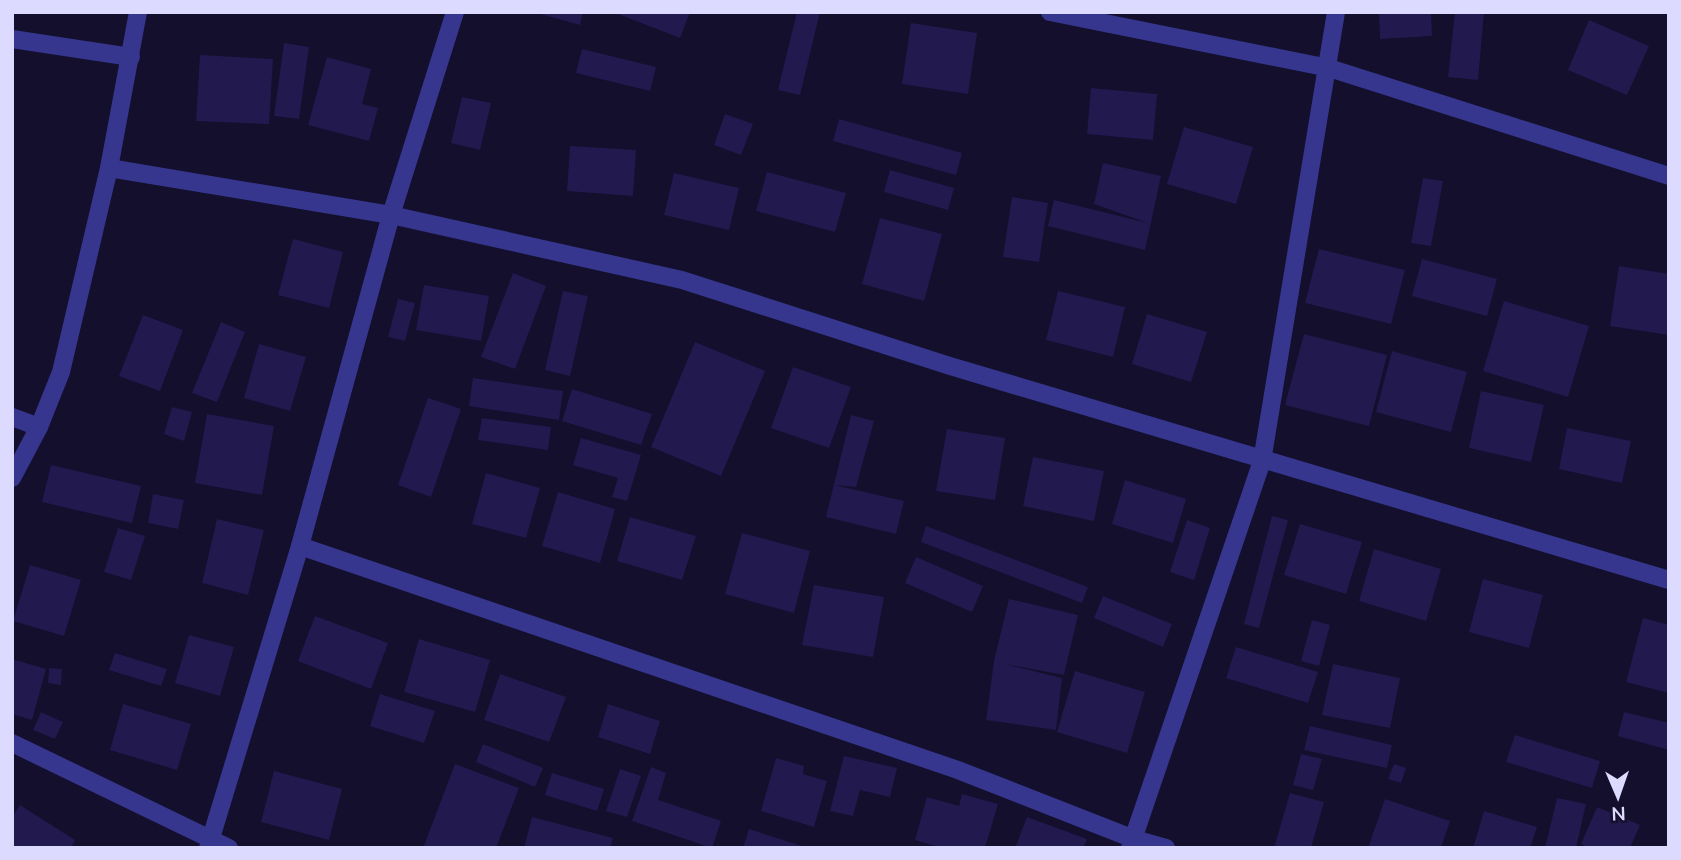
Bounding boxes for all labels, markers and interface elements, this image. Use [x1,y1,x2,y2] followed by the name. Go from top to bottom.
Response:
[1583,762,1653,832] north arrow
[1611,802,1626,826] text: N

